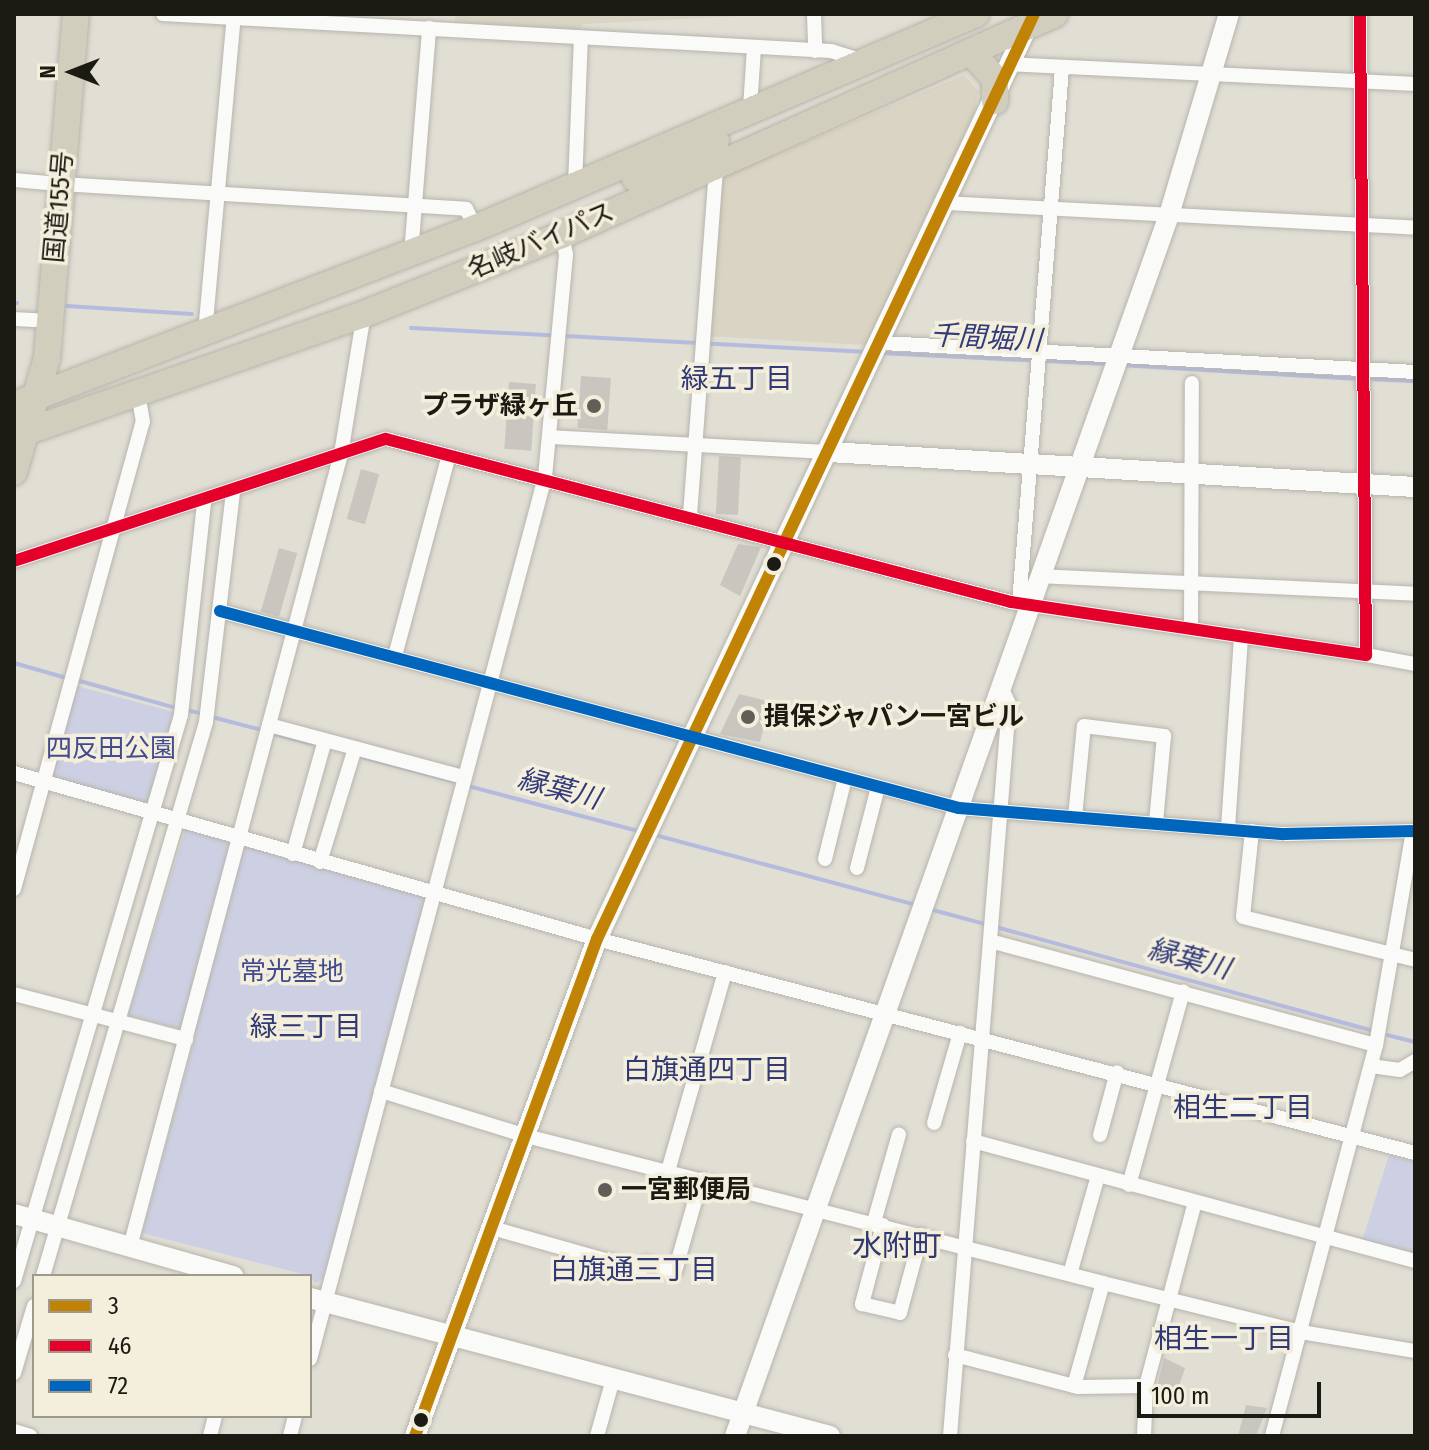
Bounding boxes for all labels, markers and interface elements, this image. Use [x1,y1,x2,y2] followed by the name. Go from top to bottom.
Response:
[32,32,112,112] north arrow
[34,65,61,79] text: N
[39,150,79,264] street label: 国道155号
[463,196,619,286] street label: 名岐バイパス
[929,318,1043,358] water label: 千間堀川
[681,362,793,396] district label: 緑五丁目
[422,390,578,422] place label: プラザ緑ヶ丘
[585,397,603,415] marker: プラザ緑ヶ丘
[766,556,782,572] unlabelled marker
[764,701,1024,733] place label: 損保ジャパン一宮ビル
[739,708,757,726] marker: 損保ジャパン一宮ビル
[46,733,176,765] park label: 四反田公園
[514,762,604,816] water label: 縁葉川
[1144,932,1234,986] water label: 縁葉川
[240,956,344,988] park label: 常光墓地
[250,1010,362,1044] district label: 緑三丁目
[623,1053,791,1087] district label: 白旗通四丁目
[1173,1091,1313,1125] district label: 相生二丁目
[621,1174,751,1206] place label: 一宮郵便局
[596,1181,614,1199] marker: 一宮郵便局
[852,1228,942,1264] district label: 水附町
[550,1253,718,1287] district label: 白旗通三丁目
[32,1274,312,1418] legend
[108,1292,119,1320] text: 3
[1154,1322,1294,1356] district label: 相生一丁目
[108,1332,132,1360] text: 46
[1141,1366,1325,1416] scale bar
[108,1372,128,1400] text: 72
[1151,1382,1209,1410] text: 100 m
[413,1412,429,1428] unlabelled marker

